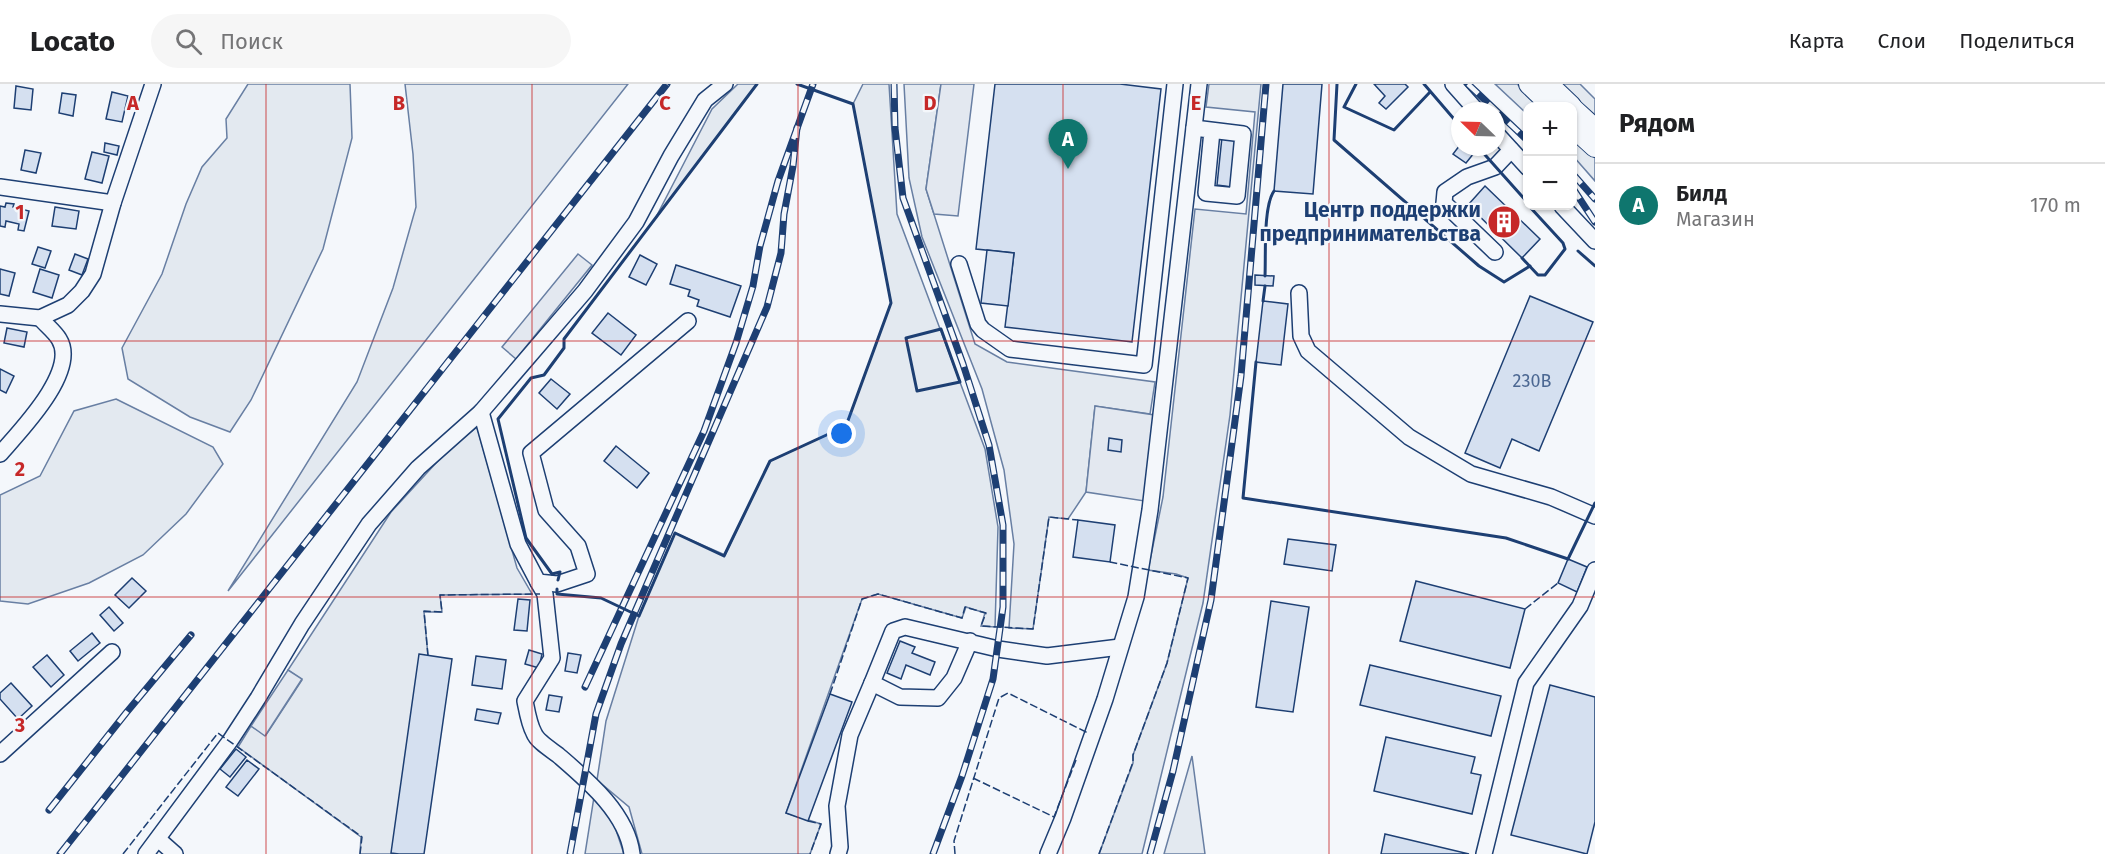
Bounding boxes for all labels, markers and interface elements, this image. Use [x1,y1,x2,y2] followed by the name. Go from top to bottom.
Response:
[151,14,571,68] search box
[30,25,115,58] text: Locato
[172,25,205,58] icon: search
[220,28,283,55] text: Поиск
[1789,28,1845,54] text: Карта
[1878,28,1926,54] text: Слои
[1959,28,2075,54] text: Поделиться
[126,91,140,115] text: A
[393,91,405,115] text: B
[659,91,671,115] text: C
[923,91,937,115] text: D
[1191,91,1201,115] text: E
[1451,102,1505,156] north arrow
[1523,102,1577,210] map controls
[1523,102,1577,156] button: +
[1619,108,1695,139] text: Рядом
[1048,120,1088,169] pin: A
[1523,156,1577,210] button: −
[1676,180,1727,207] text: Билд
[1633,193,1644,217] text: A
[2030,193,2081,217] text: 170 m
[1259,197,1481,247] place label: Центр поддержки предпринимательства
[15,200,25,224] text: 1
[1486,204,1522,240] building icon: Центр поддержки предпринимательства
[1676,207,1755,231] text: Магазин
[1513,370,1551,392] house number: 230В
[827,419,856,448] your location
[15,457,25,481] text: 2
[14,713,25,737] text: 3

